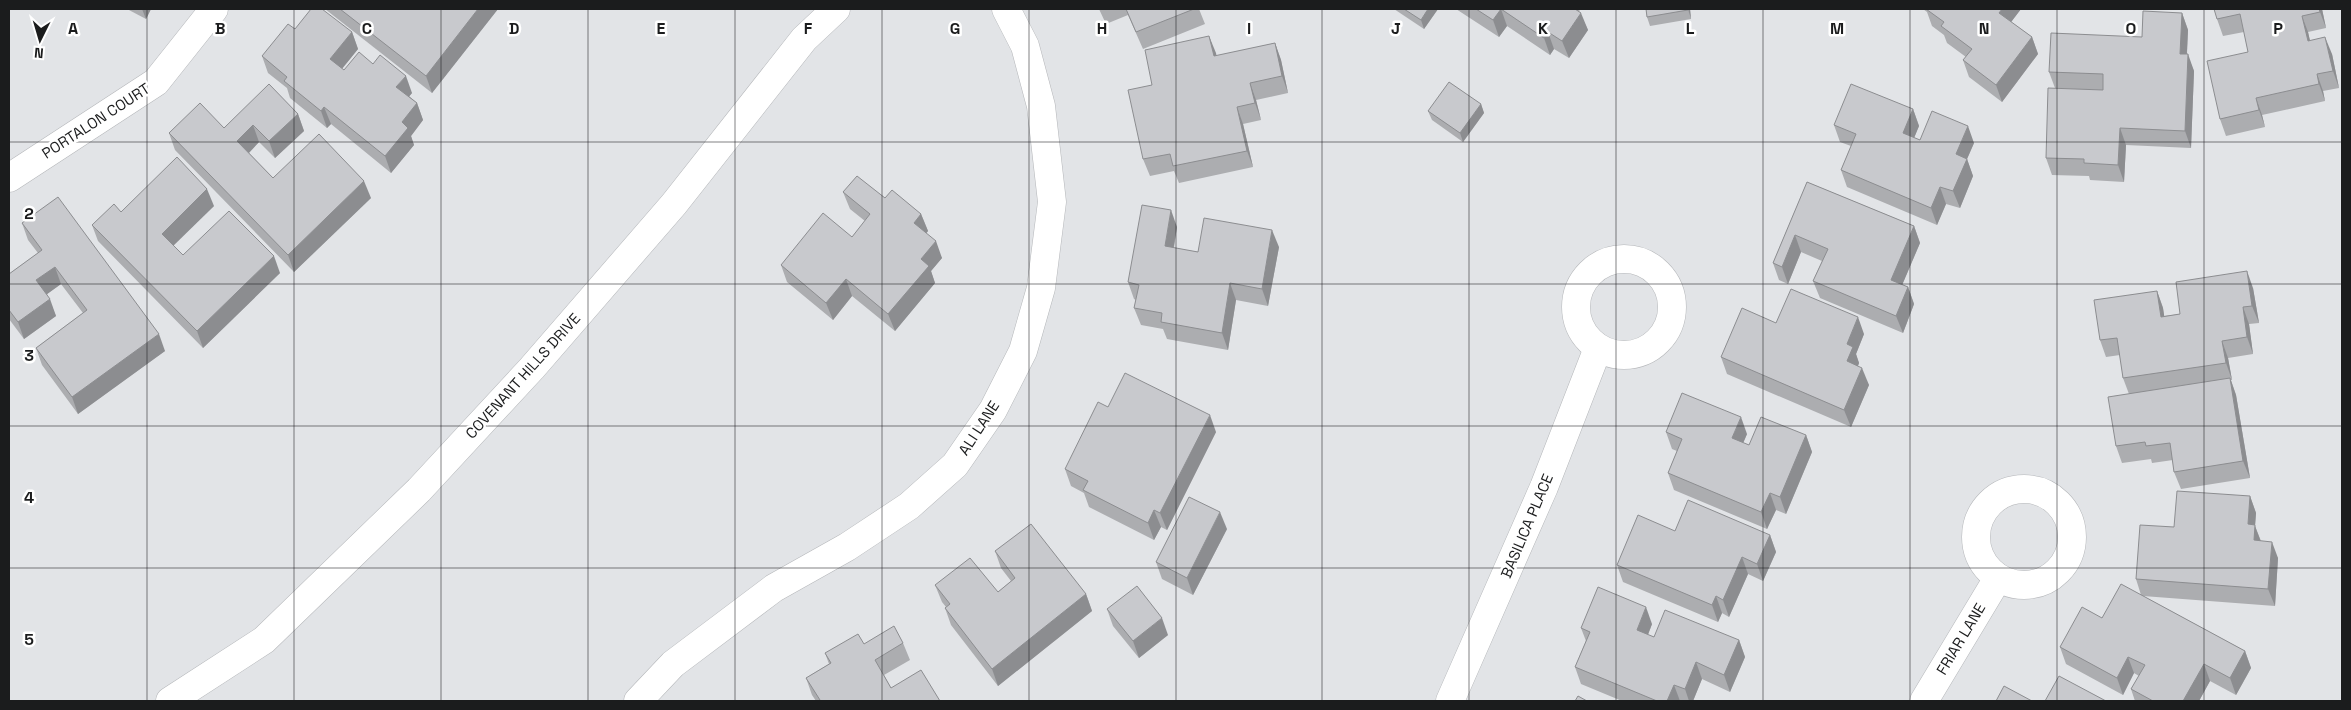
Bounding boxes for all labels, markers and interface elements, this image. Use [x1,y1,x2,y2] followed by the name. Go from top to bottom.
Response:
[15,15,65,65] north arrow
[68,18,78,39] text: A
[215,18,225,39] text: B
[362,18,372,39] text: C
[509,18,519,39] text: D
[657,18,666,39] text: E
[804,18,813,39] text: F
[950,18,960,39] text: G
[1097,18,1107,39] text: H
[1247,18,1251,39] text: I
[1391,18,1401,39] text: J
[1538,18,1548,39] text: K
[1686,18,1695,39] text: L
[1830,18,1844,39] text: M
[1979,18,1989,39] text: N
[2126,18,2137,39] text: O
[2273,18,2283,39] text: P
[33,44,44,62] text: N
[38,78,153,163] street label: PORTALON COURT
[24,203,34,224] text: 2
[461,309,584,442] street label: COVENANT HILLS DRIVE
[24,345,34,366] text: 3
[954,397,1003,459] street label: ALI LANE
[1496,471,1557,581] street label: BASILICA PLACE
[24,487,34,508] text: 4
[1932,600,1989,678] street label: FRIAR LANE
[24,629,34,650] text: 5

